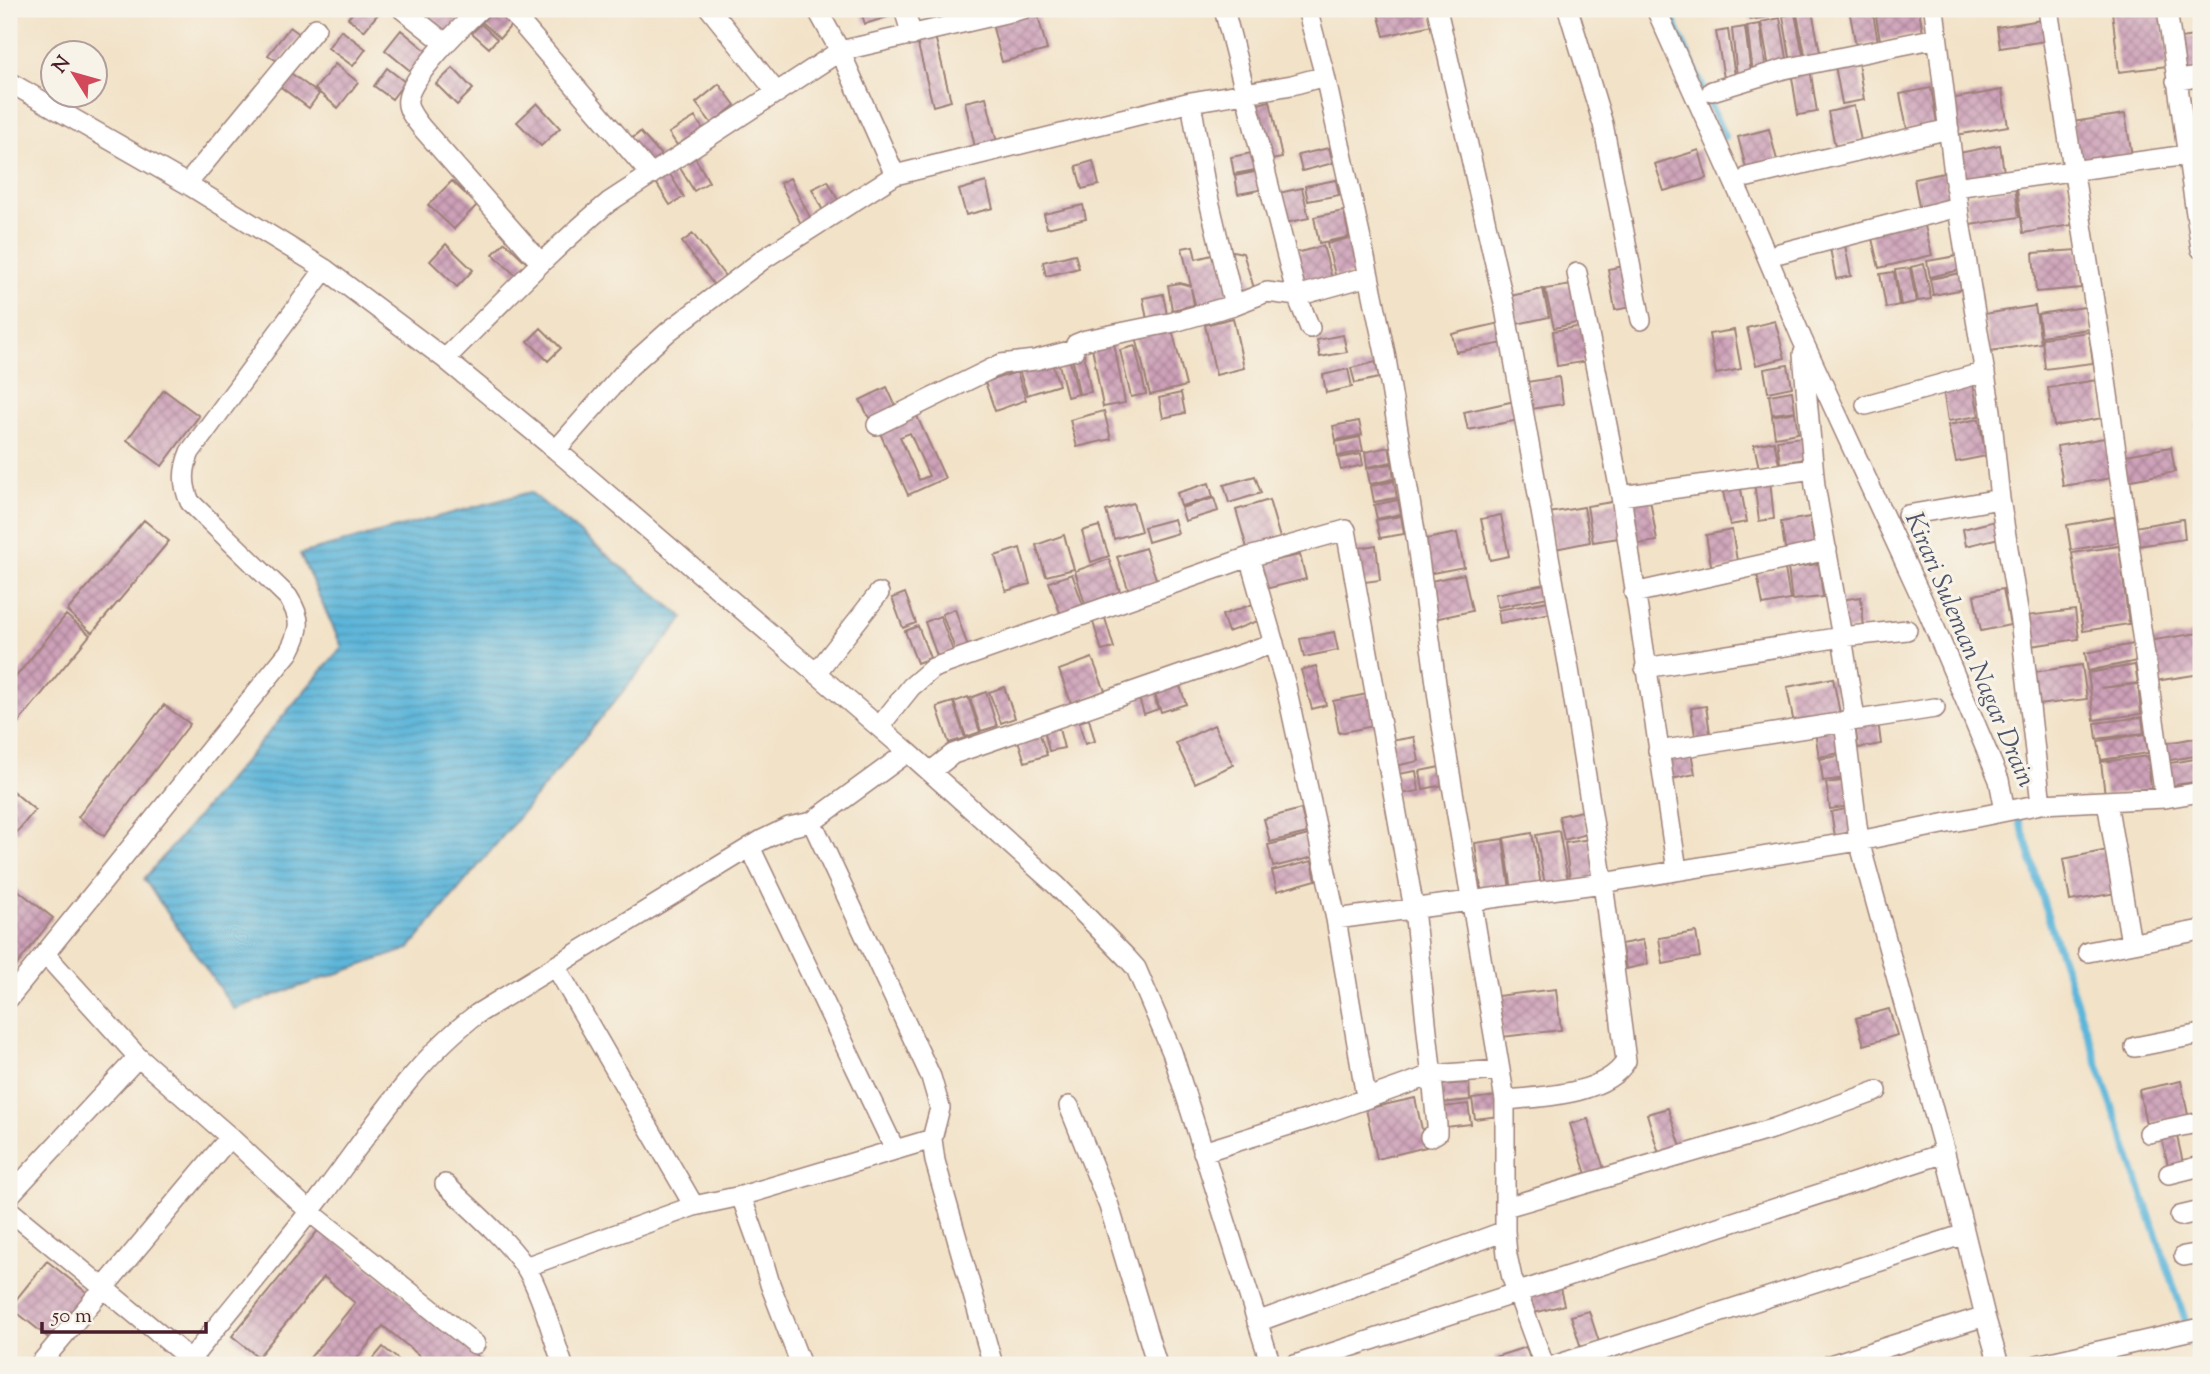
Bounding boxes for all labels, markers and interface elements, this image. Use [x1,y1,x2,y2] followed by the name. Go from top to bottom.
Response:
[38,38,108,108] north arrow
[47,51,78,79] text: N
[1894,507,2044,794] water label: Kirari Suleman Nagar Drain
[42,1290,206,1334] scale bar
[51,1302,92,1332] text: 50 m

